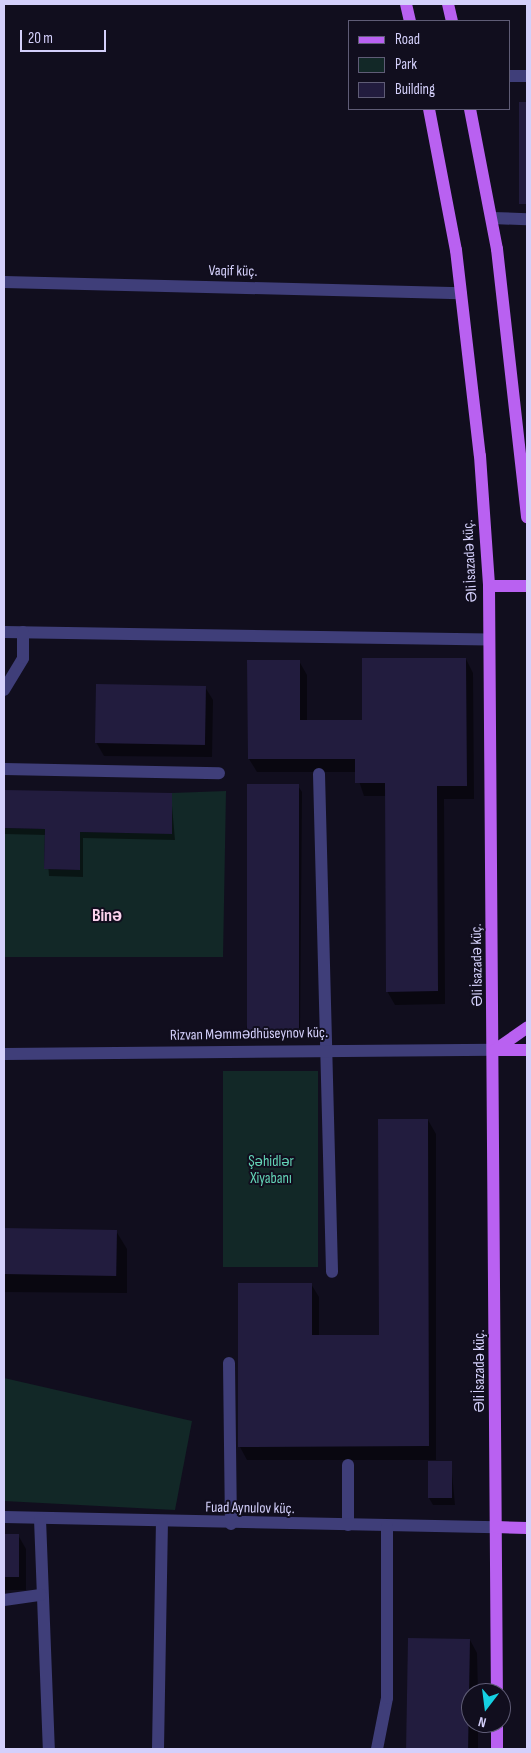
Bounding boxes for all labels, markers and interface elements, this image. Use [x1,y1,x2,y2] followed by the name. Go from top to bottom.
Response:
[22,20,109,52] scale bar
[348,20,511,110] legend
[28,29,53,48] text: 20 m
[395,30,420,49] text: Road
[395,55,417,74] text: Park
[395,80,435,99] text: Building
[208,262,258,280] street label: Vaqif küç.
[459,519,481,603] street label: Əli İsazadə küç.
[92,905,122,927] district label: Binə
[467,923,487,1007] street label: Əli İsazadə küç.
[170,1024,328,1044] street label: Rizvan Məmmədhüseynov küç.
[248,1152,294,1187] park label: Şəhidlər Xiyabanı
[471,1330,489,1412] street label: Əli İsazadə küç.
[205,1498,295,1518] street label: Fuad Aynulov küç.
[461,1683,511,1733] north arrow
[476,1713,488,1731] text: N

